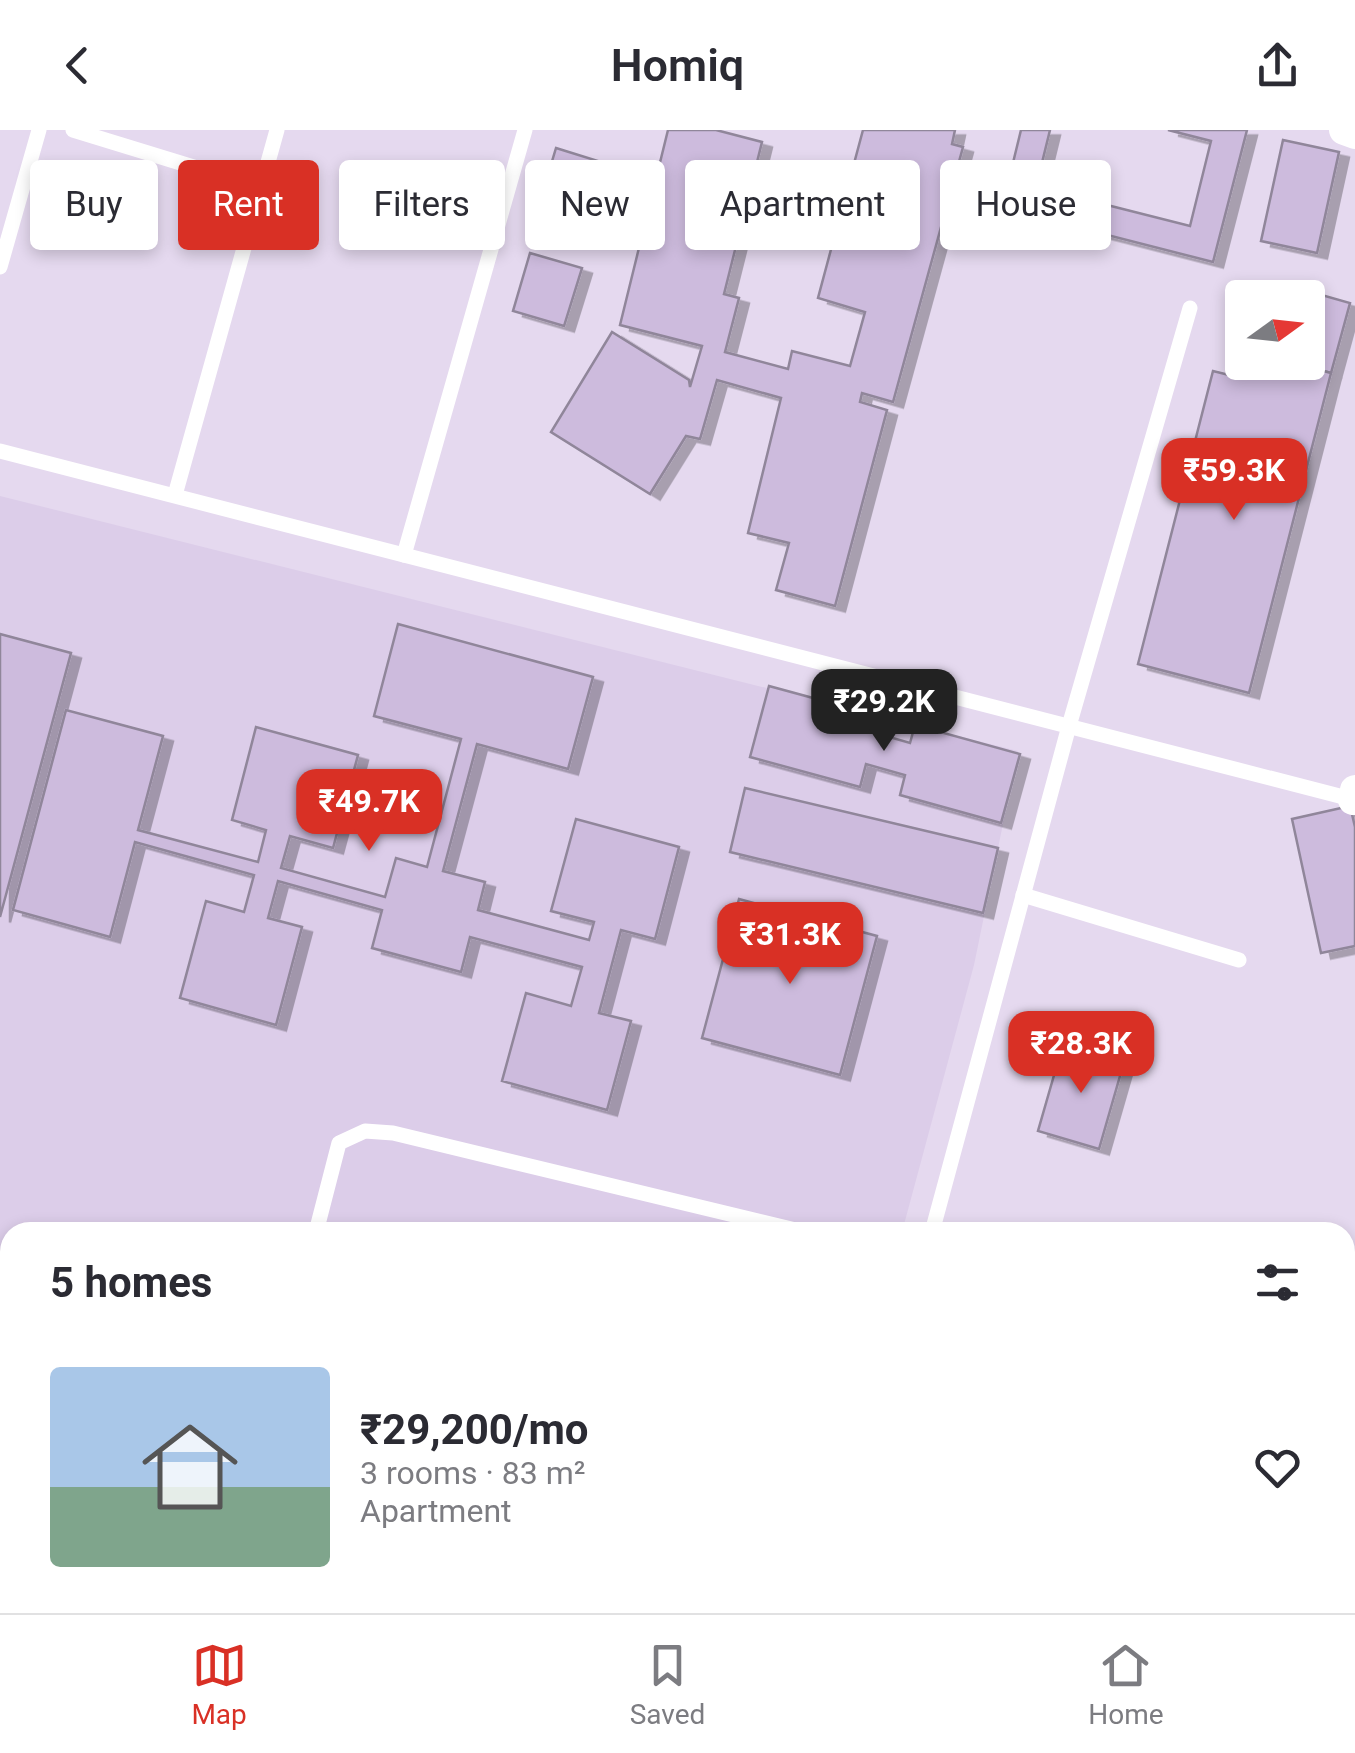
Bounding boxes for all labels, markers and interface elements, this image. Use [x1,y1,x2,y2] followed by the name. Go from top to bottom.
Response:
[50,38,105,93] icon: back
[1250,38,1305,93] icon: share
[611,39,744,92] text: Homiq
[30,160,158,250] chip: Buy
[178,160,319,250] chip: Rent
[339,160,505,250] chip: Filters
[525,160,665,250] chip: New
[685,160,920,250] chip: Apartment
[940,160,1111,250] chip: House
[1225,280,1325,380] north arrow
[1225,280,1325,380] map controls
[1153,438,1315,523] pin: ₹59.3K
[1183,451,1285,489] text: ₹59.3K
[803,669,965,754] pin: ₹29.2K
[833,682,935,720] text: ₹29.2K
[288,769,450,854] pin: ₹49.7K
[318,782,420,820] text: ₹49.7K
[709,902,871,987] pin: ₹31.3K
[739,915,841,953] text: ₹31.3K
[1000,1011,1162,1096] pin: ₹28.3K
[1030,1024,1132,1062] text: ₹28.3K
[1250,1255,1305,1310] icon: filters
[50,1258,212,1307] text: 5 homes
[360,1405,589,1454] text: ₹29,200/mo
[130,1407,250,1527] icon: home
[1250,1440,1305,1495] icon: heart
[360,1454,585,1492] text: 3 rooms · 83 m²
[360,1492,512,1530] text: Apartment
[191,1638,247,1731] tab: Map
[630,1638,705,1731] tab: Saved
[1088,1638,1164,1731] tab: Home

